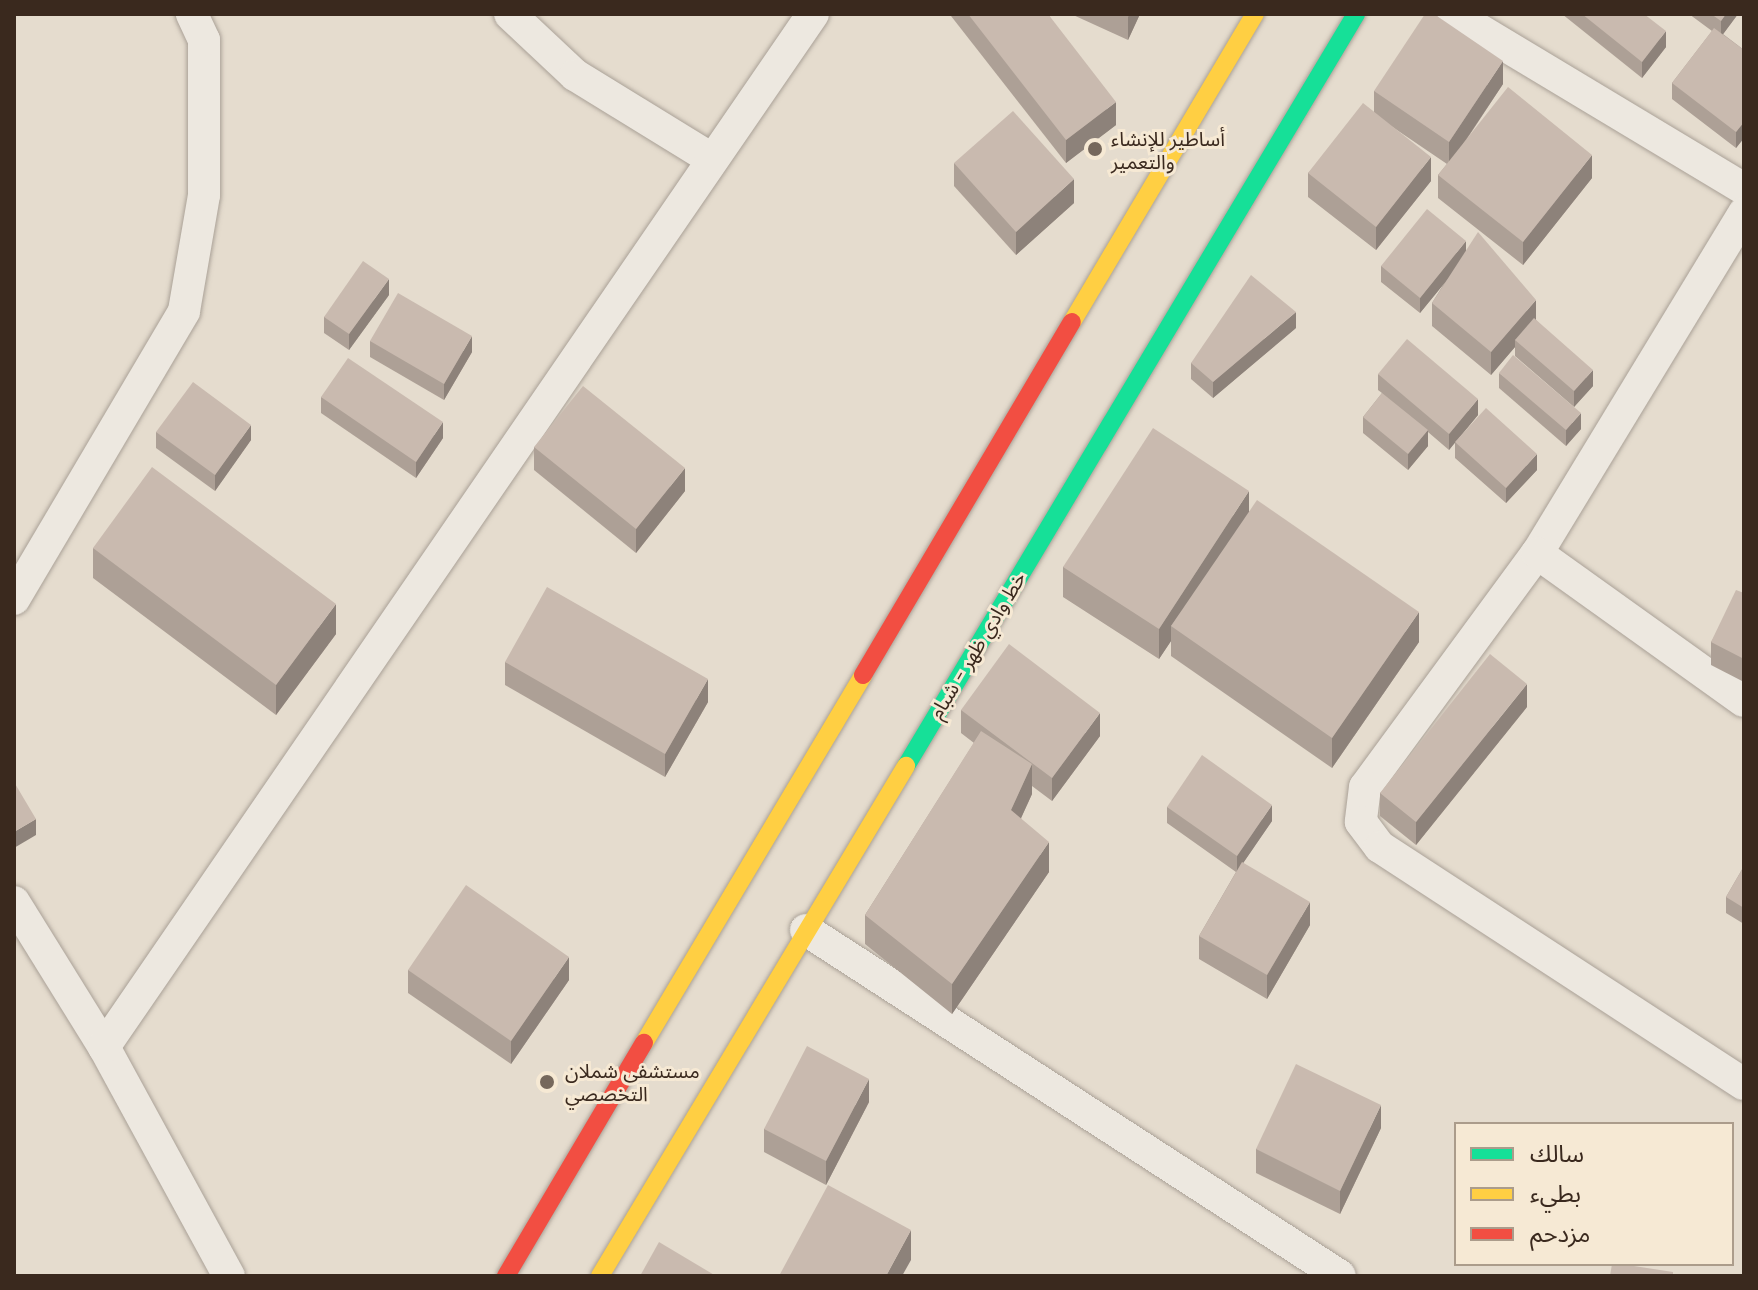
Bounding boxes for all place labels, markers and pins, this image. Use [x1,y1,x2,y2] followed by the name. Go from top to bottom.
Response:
[1111,126,1225,173] place label: أساطير للإنشاء والتعمير
[1086,140,1104,158] marker: أساطير للإنشاء والتعمير
[565,1058,700,1105] place label: مستشفى شملان التخصصي
[536,1071,558,1093] marker: مستشفى شملان التخصصي

